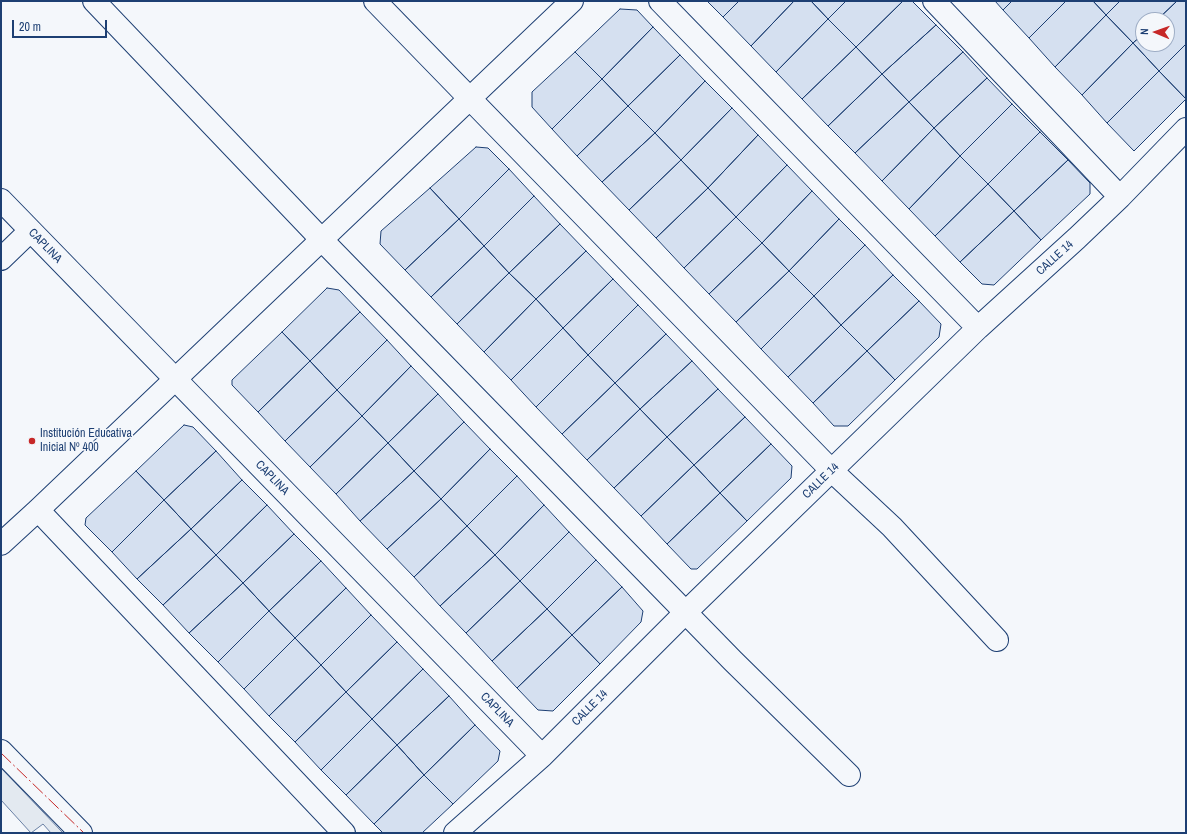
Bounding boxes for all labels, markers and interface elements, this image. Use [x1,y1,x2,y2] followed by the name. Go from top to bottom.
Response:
[14,12,109,38] scale bar
[1135,12,1175,52] north arrow
[19,19,41,35] text: 20 m
[1137,28,1151,35] text: N
[25,226,65,266] street label: CAPLINA
[1034,238,1076,278] street label: CALLE 14
[40,427,132,455] place label: Institución Educativa Inicial Nº 400
[27,436,37,446] marker: Institución Educativa Inicial Nº 400
[252,458,292,498] street label: CAPLINA
[800,460,842,502] street label: CALLE 14
[569,687,611,729] street label: CALLE 14
[477,690,517,730] street label: CAPLINA

